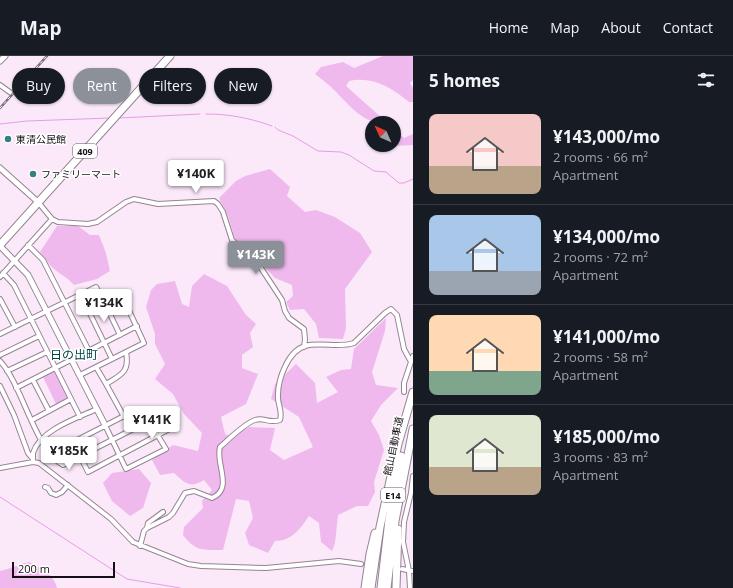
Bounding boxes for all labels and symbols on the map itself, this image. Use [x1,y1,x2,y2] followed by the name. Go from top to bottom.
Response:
[365,116,401,152] north arrow
[16,132,66,146] place label: 東清公民館
[3,134,13,144] marker: 東清公民館
[73,144,97,158] road number: 409
[168,160,224,194] pin: ¥140K
[41,167,121,181] place label: ファミリーマート
[28,169,38,179] marker: ファミリーマート
[228,241,284,275] pin: ¥143K
[76,289,132,323] pin: ¥134K
[50,346,98,363] district label: 日の出町
[124,406,180,440] pin: ¥141K
[380,415,406,477] street label: 館山自動車道
[41,437,97,471] pin: ¥185K
[381,488,405,502] road number: E14
[12,560,115,579] scale bar

